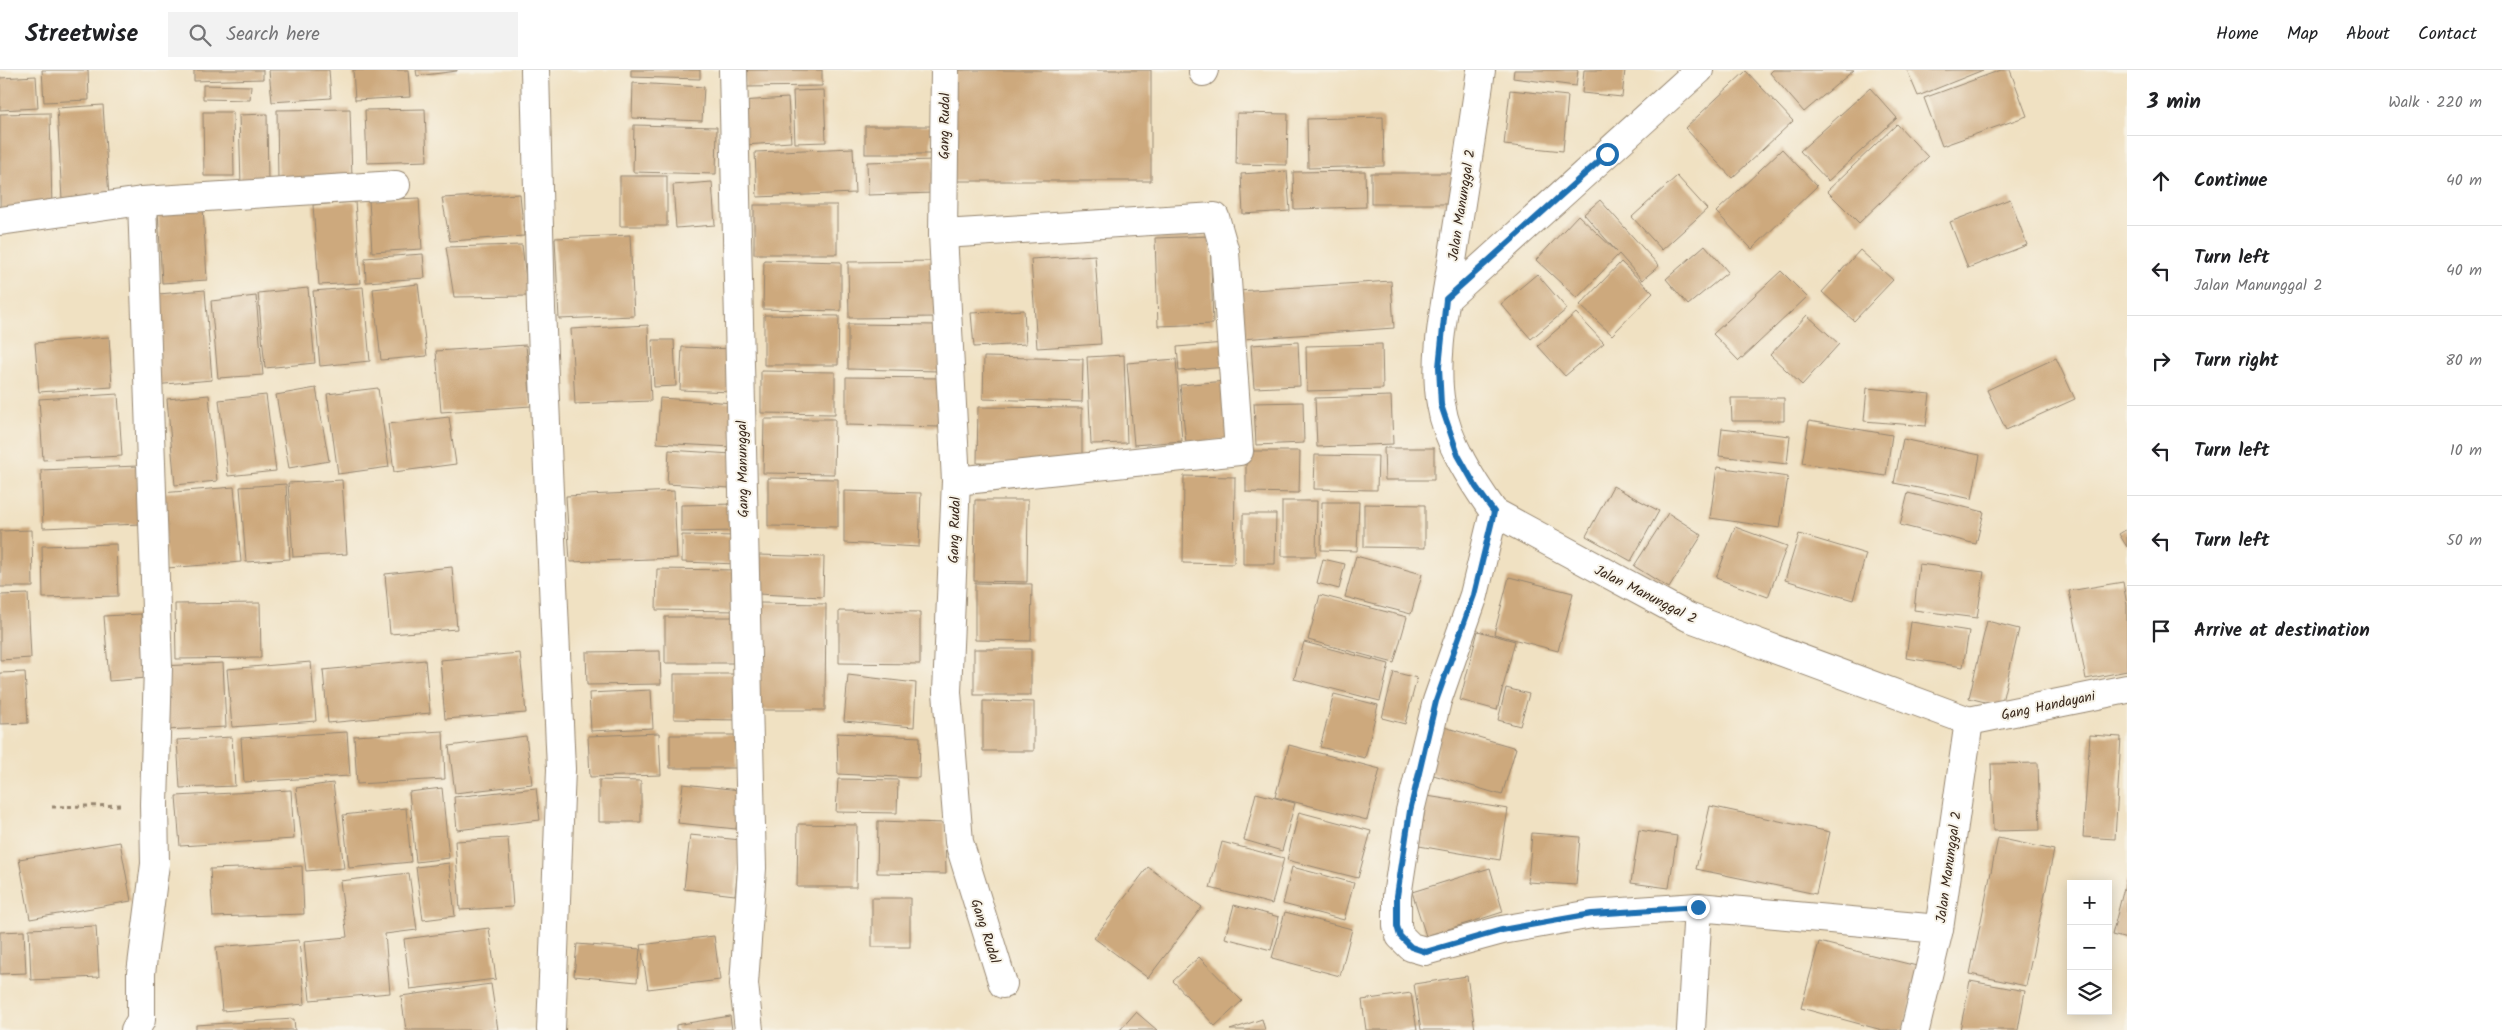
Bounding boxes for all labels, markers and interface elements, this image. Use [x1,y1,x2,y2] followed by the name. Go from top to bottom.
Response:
[168,12,518,57] search box
[25,15,138,54] text: Streetwise
[226,20,320,50] text: Search here
[2216,20,2259,49] text: Home
[2287,20,2318,49] text: Map
[2346,20,2390,49] text: About
[2418,20,2477,49] text: Contact
[186,21,214,49] icon: search
[2147,86,2201,119] text: 3 min
[2388,90,2482,115] text: Walk · 220 m
[933,92,957,160] street label: Gang Rudal
[1596,143,1619,166] route start
[1442,148,1482,262] street label: Jalan Manunggal 2
[2194,166,2267,196] text: Continue
[2147,167,2175,195] icon: ahead
[2446,168,2482,193] text: 40 m
[2194,243,2269,273] text: Turn left
[2147,257,2175,285] icon: left
[2446,258,2482,283] text: 40 m
[2194,273,2323,298] text: Jalan Manunggal 2
[2194,346,2279,376] text: Turn right
[2147,347,2175,375] icon: right
[2445,348,2482,373] text: 80 m
[731,420,755,518] street label: Gang Manunggal
[2194,436,2269,466] text: Turn left
[2147,437,2175,465] icon: left
[2450,438,2482,463] text: 10 m
[943,496,967,564] street label: Gang Rudal
[2194,526,2269,556] text: Turn left
[2147,527,2175,555] icon: left
[2446,528,2482,553] text: 50 m
[1590,560,1701,630] street label: Jalan Manunggal 2
[2194,616,2370,646] text: Arrive at destination
[2147,617,2175,645] icon: arrive
[1999,685,2098,727] street label: Gang Handayani
[1930,810,1968,924] street label: Jalan Manunggal 2
[2067,880,2112,1015] map controls
[2067,880,2112,925] button: +
[964,896,1006,967] street label: Gang Rudal
[1687,896,1710,919] route end
[2067,925,2112,970] button: −
[2067,970,2112,1015] button: layers

